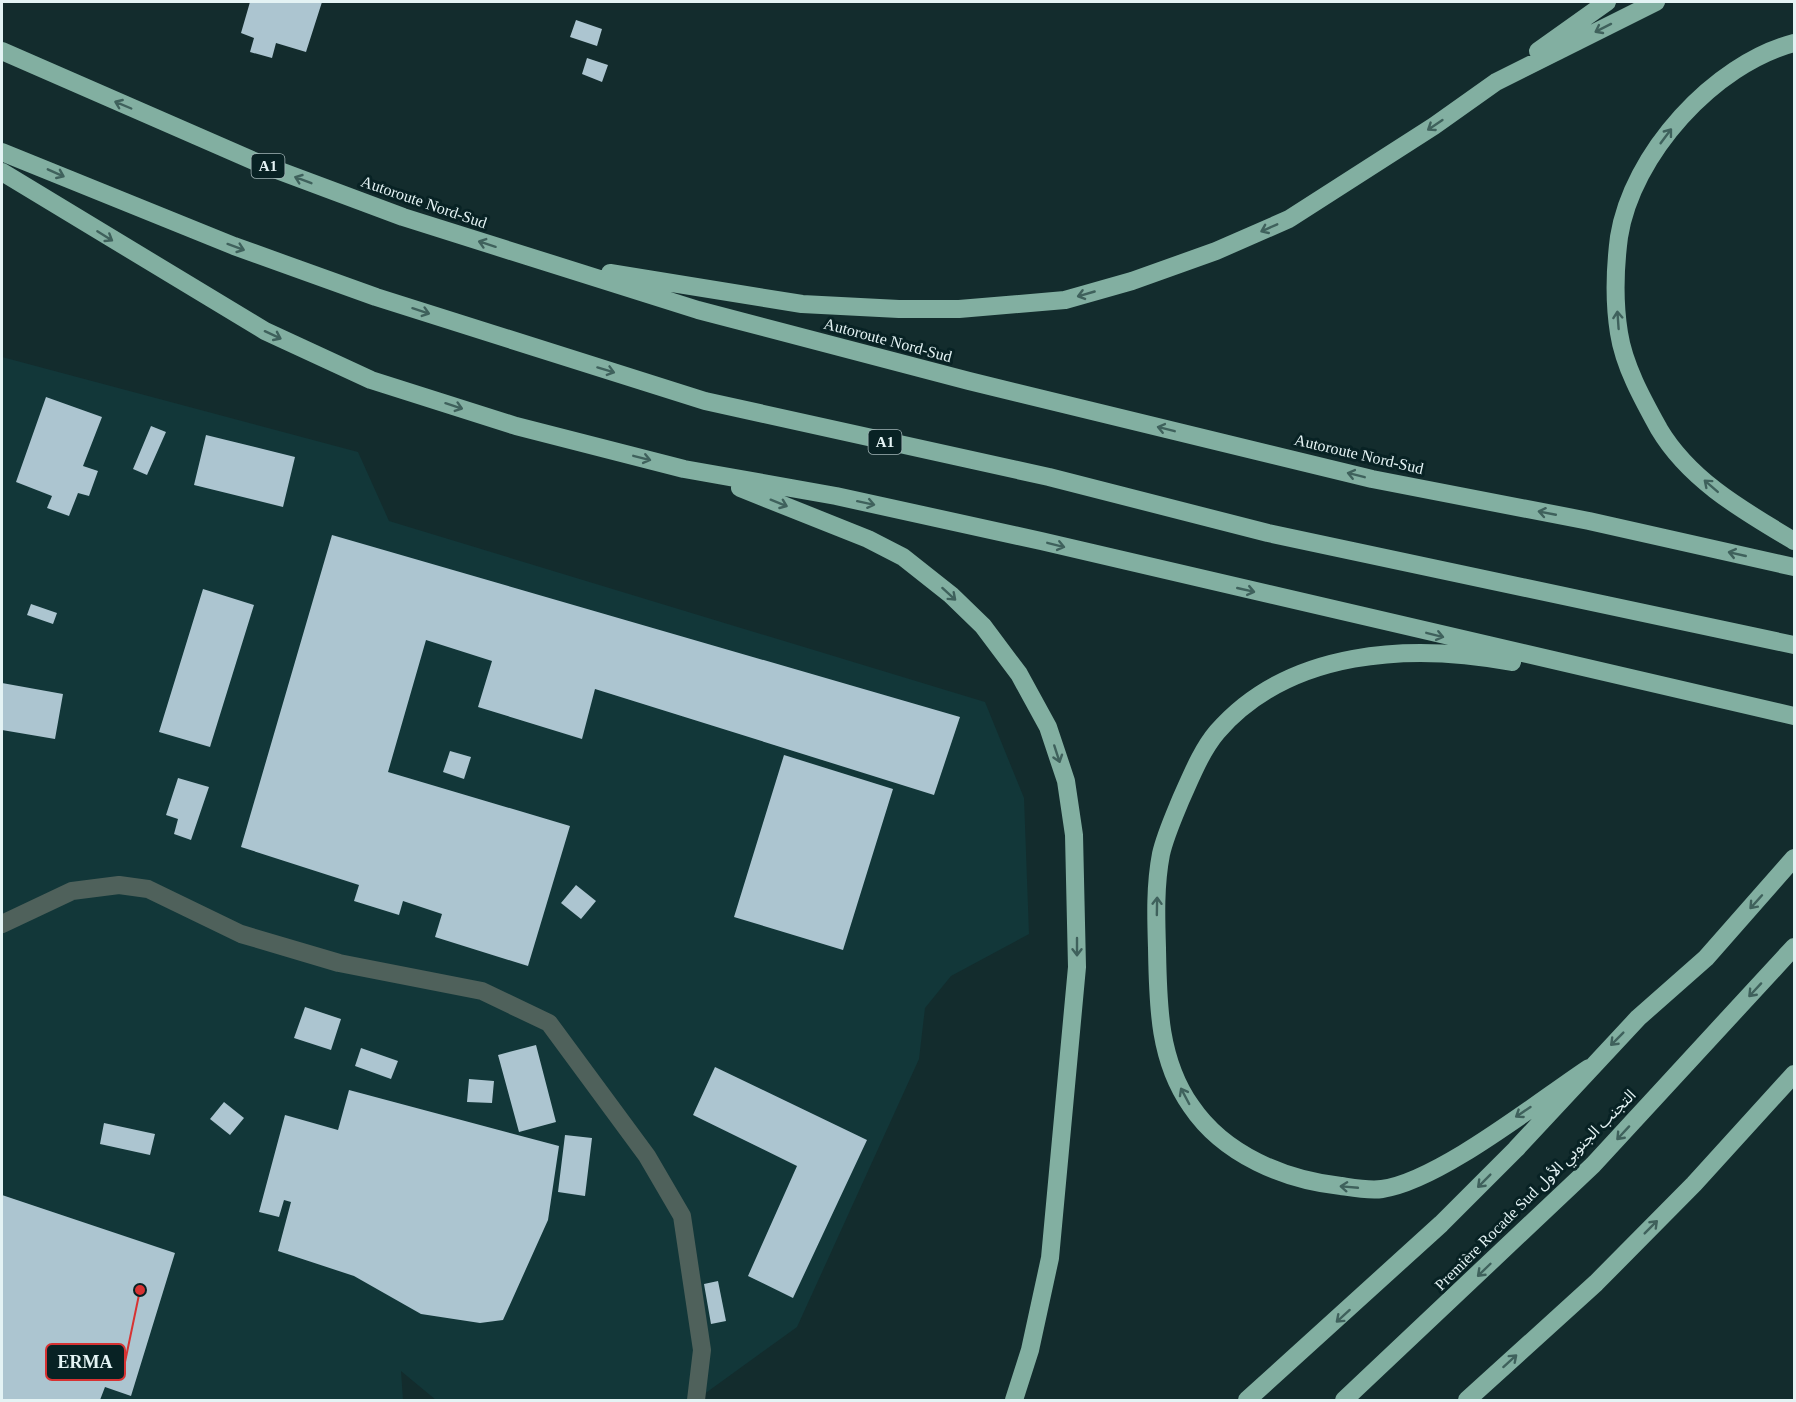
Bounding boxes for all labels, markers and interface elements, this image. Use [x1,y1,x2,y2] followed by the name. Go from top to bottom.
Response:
[1595,22,1613,34] one-way arrow
[115,99,133,110] one-way arrow
[1427,119,1444,131] one-way arrow
[1660,129,1673,145] one-way arrow
[252,154,284,178] road number: A1
[47,167,65,179] one-way arrow
[359,172,489,232] street label: Autoroute Nord-Sud
[295,173,313,184] one-way arrow
[1261,222,1279,234] one-way arrow
[96,231,113,243] one-way arrow
[478,238,497,249] one-way arrow
[227,242,245,253] one-way arrow
[1077,289,1096,300] one-way arrow
[411,306,430,317] one-way arrow
[1612,310,1623,330] one-way arrow
[822,315,954,365] street label: Autoroute Nord-Sud
[264,329,282,341] one-way arrow
[596,365,615,376] one-way arrow
[444,401,463,412] one-way arrow
[1157,422,1176,434] one-way arrow
[868,430,902,454] road number: A1
[1293,431,1425,477] street label: Autoroute Nord-Sud
[632,452,651,464] one-way arrow
[1346,468,1365,480] one-way arrow
[1704,479,1719,493] one-way arrow
[769,498,788,509] one-way arrow
[855,498,875,509] one-way arrow
[1538,507,1557,518] one-way arrow
[1046,540,1065,551] one-way arrow
[1728,548,1747,560] one-way arrow
[1235,585,1255,596] one-way arrow
[942,587,957,601] one-way arrow
[1426,629,1445,641] one-way arrow
[1052,744,1063,763] one-way arrow
[1749,894,1763,909] one-way arrow
[1151,896,1162,916] one-way arrow
[1071,936,1083,956] one-way arrow
[1748,982,1762,997] one-way arrow
[1610,1032,1625,1047] one-way arrow
[1431,1086,1641,1296] street label: Première Rocade Sud التجنب الجنوبي الأول
[1179,1088,1191,1105] one-way arrow
[1515,1106,1532,1118] one-way arrow
[1616,1125,1630,1140] one-way arrow
[1476,1174,1491,1189] one-way arrow
[1339,1181,1359,1192] one-way arrow
[1644,1220,1659,1234] one-way arrow
[1476,1263,1491,1277] one-way arrow
[1336,1309,1351,1323] one-way arrow
[46,1344,125,1380] callout: ERMA
[58,1352,113,1372] text: ERMA
[1502,1354,1517,1368] one-way arrow

